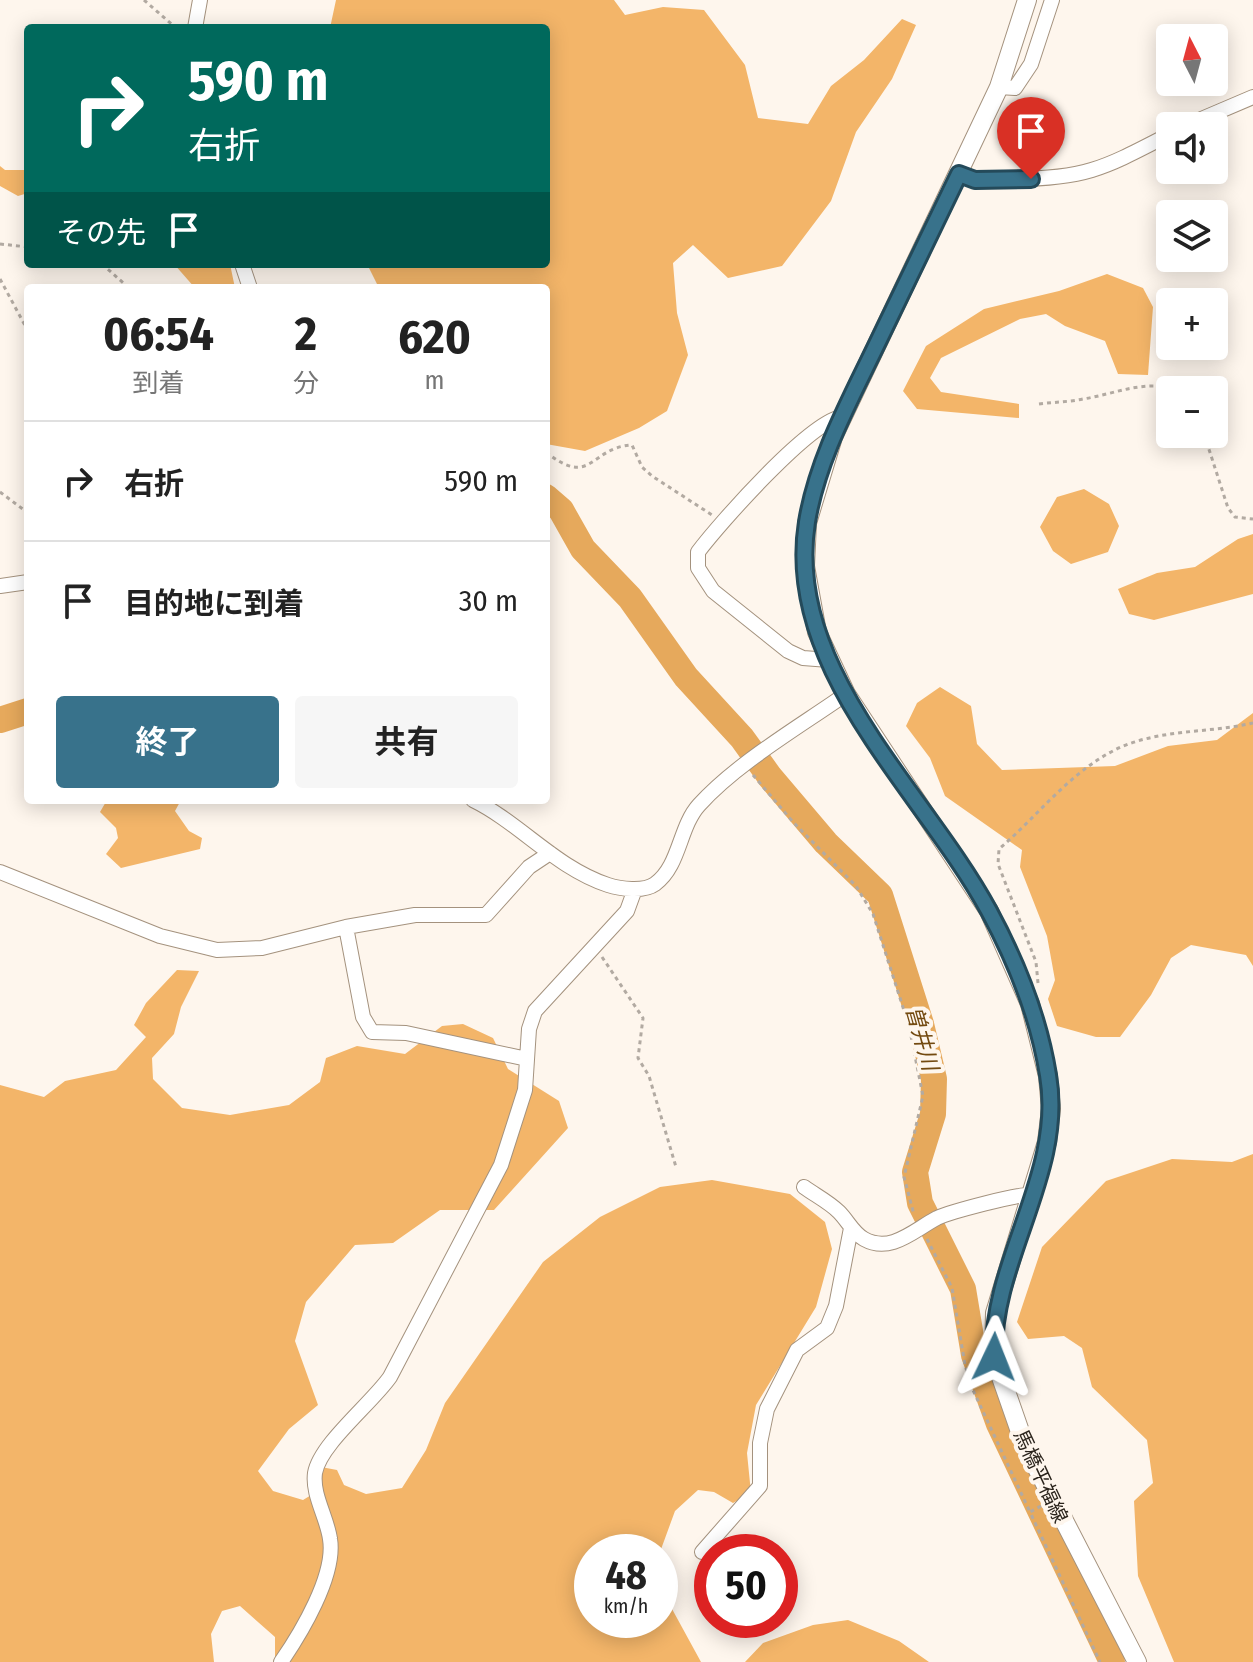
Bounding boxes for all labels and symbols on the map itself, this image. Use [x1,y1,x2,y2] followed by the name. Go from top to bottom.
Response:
[1156,24,1228,96] north arrow
[997,97,1065,179] pin
[900,1003,945,1075] water label: 曽井川
[952,1315,1036,1399] position arrow
[1009,1426,1073,1526] street label: 馬橋平福線
[694,1534,798,1638] speed limit sign: 50

